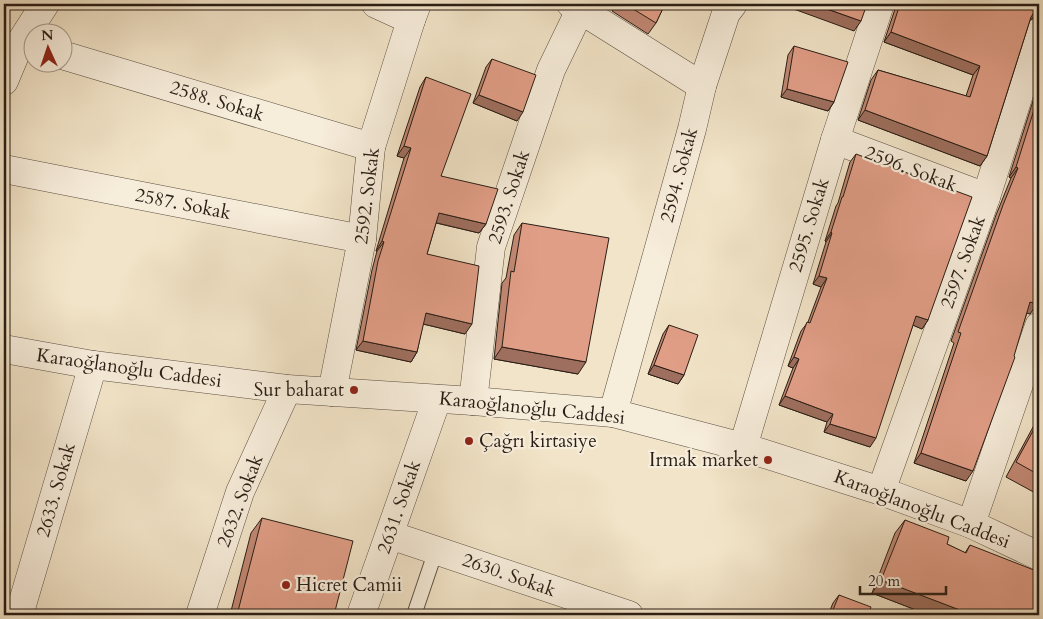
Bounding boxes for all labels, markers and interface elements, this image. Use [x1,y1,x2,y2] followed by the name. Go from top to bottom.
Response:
[22,22,72,72] north arrow
[41,26,54,45] text: N
[167,74,268,128] street label: 2588. Sokak
[654,124,704,225] street label: 2594. Sokak
[861,139,962,199] street label: 2596. Sokak
[348,145,386,246] street label: 2592. Sokak
[482,146,537,247] street label: 2593. Sokak
[782,174,836,275] street label: 2595. Sokak
[133,182,234,226] street label: 2587. Sokak
[934,211,992,312] street label: 2597. Sokak
[35,342,223,394] street label: Karaoğlanoğlu Caddesi
[254,377,344,403] place label: Sur baharat
[348,384,360,396] marker: Sur baharat
[438,385,626,431] street label: Karaoğlanoğlu Caddesi
[479,428,597,454] place label: Çağrı kirtasiye
[463,435,475,447] marker: Çağrı kirtasiye
[30,439,82,540] street label: 2633. Sokak
[649,447,758,473] place label: Irmak market
[210,450,270,551] street label: 2632. Sokak
[762,454,774,466] marker: Irmak market
[371,456,427,557] street label: 2631. Sokak
[830,463,1014,555] street label: Karaoğlanoğlu Caddesi
[459,547,560,603] street label: 2630. Sokak
[860,564,947,596] scale bar
[868,571,900,591] text: 20 m
[296,572,402,598] place label: Hicret Camii
[280,579,292,591] marker: Hicret Camii

